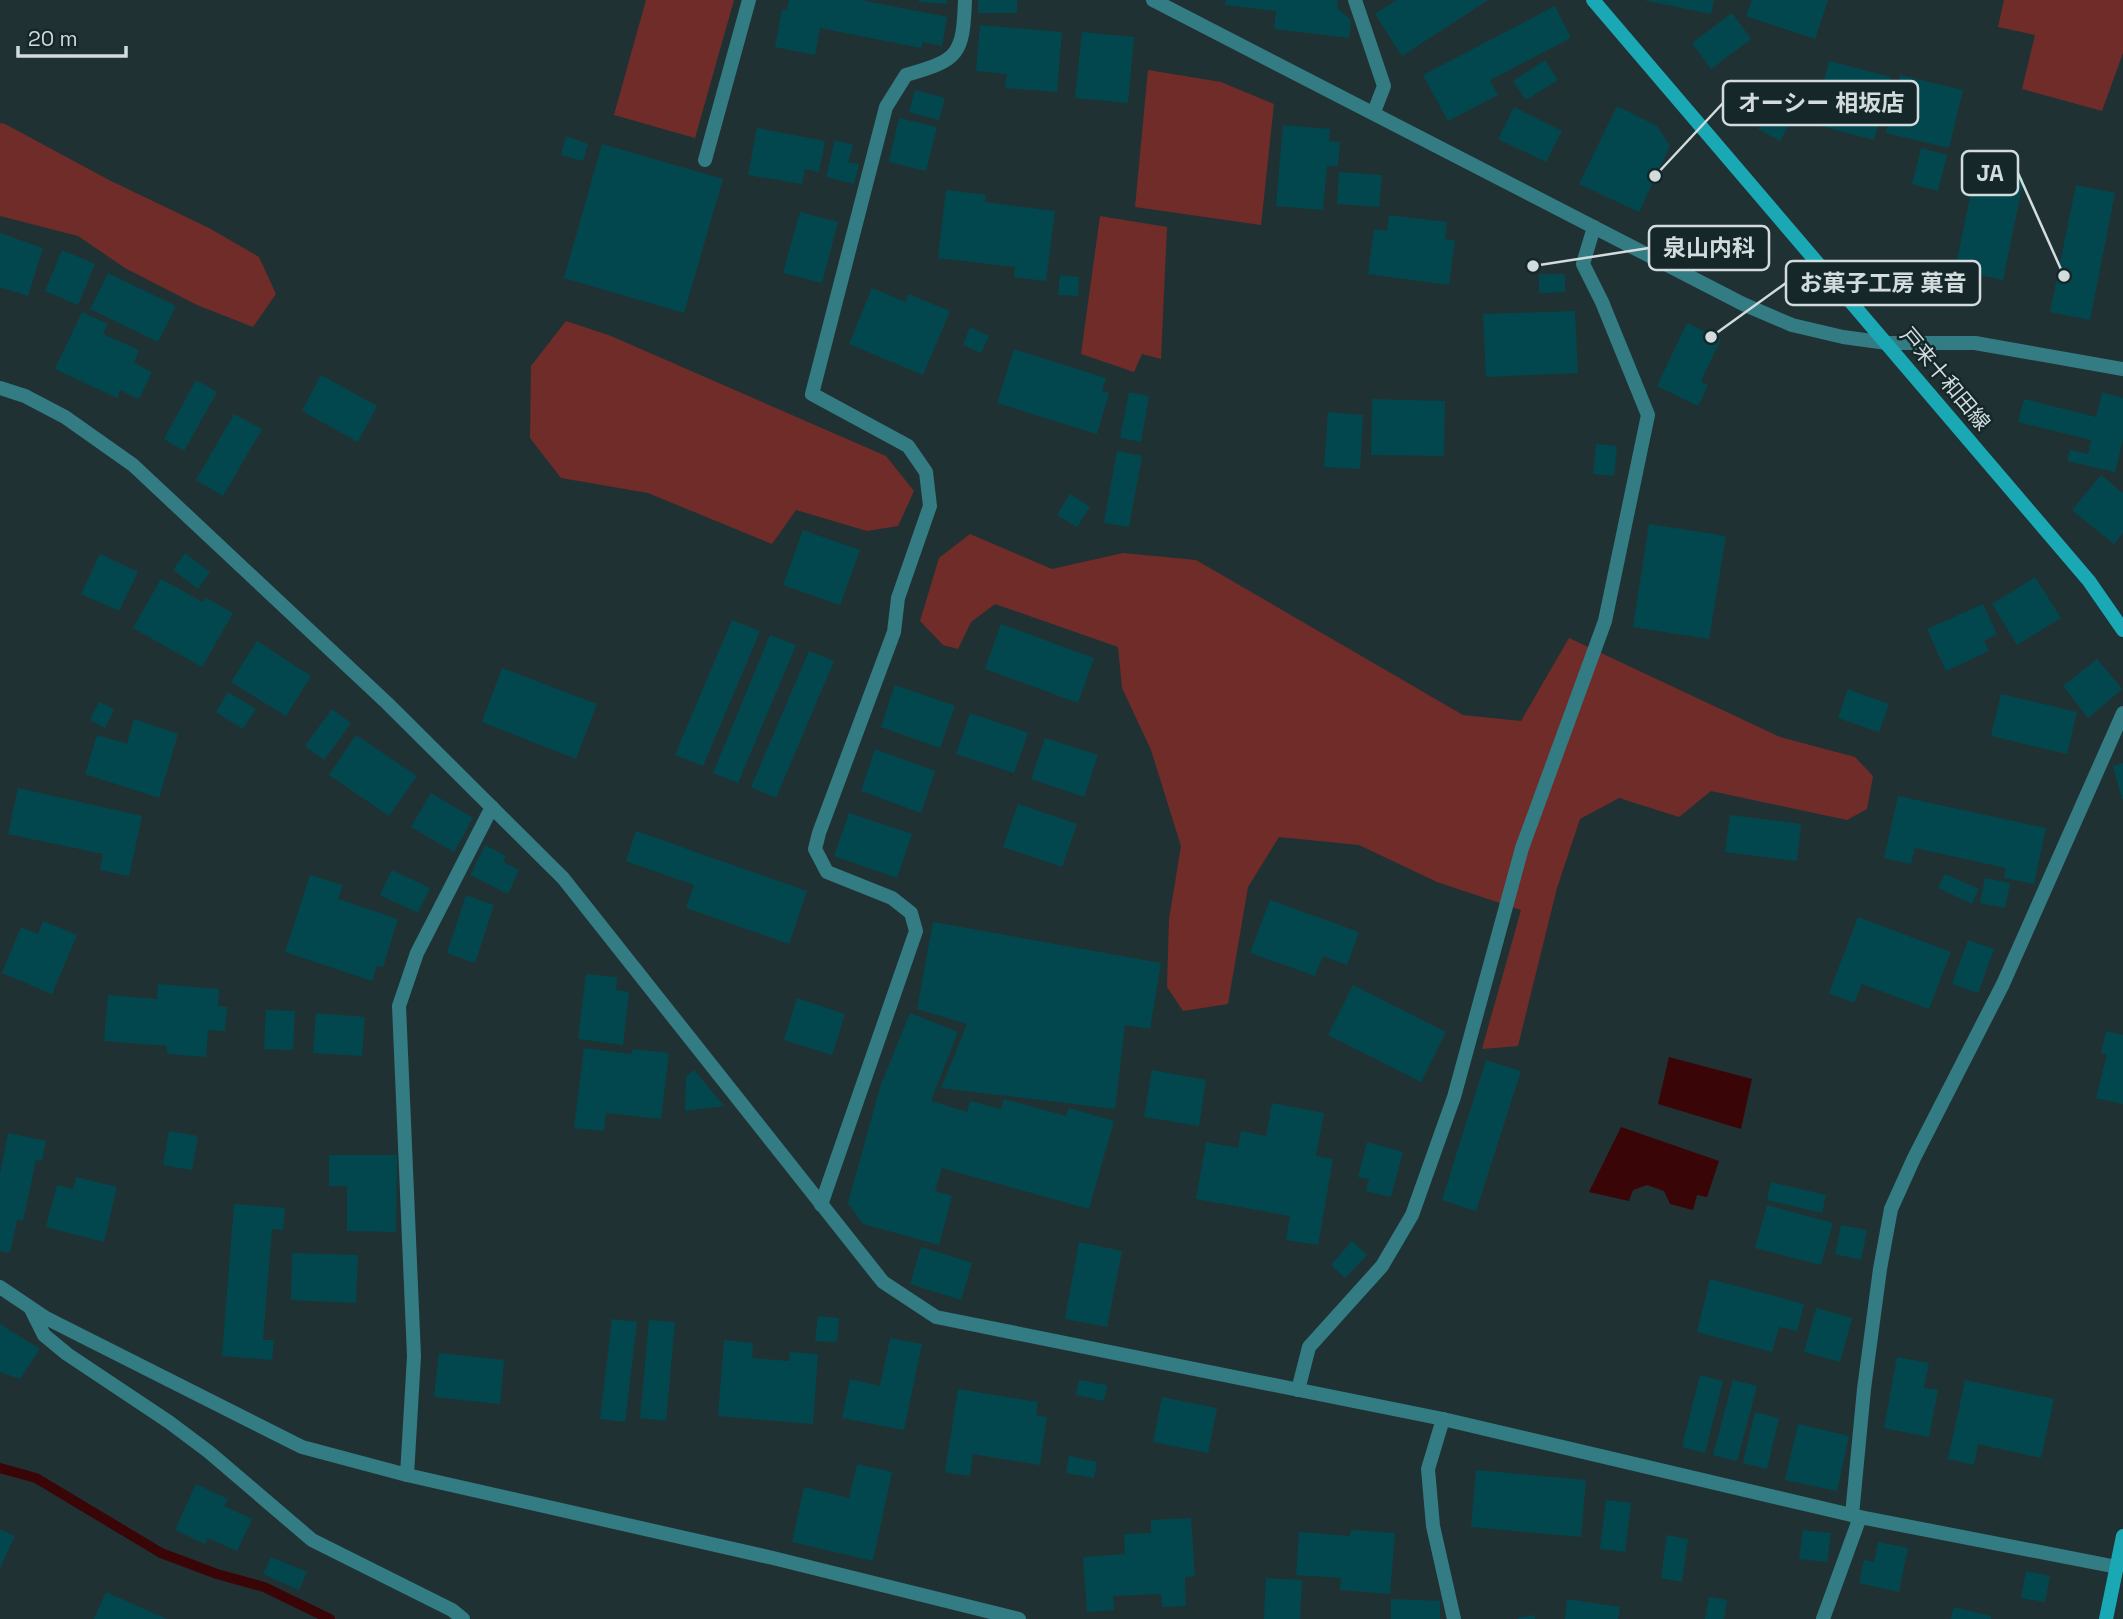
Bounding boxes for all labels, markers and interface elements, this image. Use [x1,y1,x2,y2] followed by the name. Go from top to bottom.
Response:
[18,14,126,58] scale bar
[28,25,78,52] text: 20 m
[1723,81,1918,125] callout: オーシー 相坂店
[1738,88,1904,118] text: オーシー 相坂店
[1962,151,2018,195] callout: JA
[1976,158,2004,188] text: JA
[1649,226,1769,270] callout: 泉山内科
[1663,233,1755,263] text: 泉山内科
[1786,261,1980,305] callout: お菓子工房 菓音
[1800,268,1966,298] text: お菓子工房 菓音
[1895,322,1996,436] street label: 戸来十和田線

